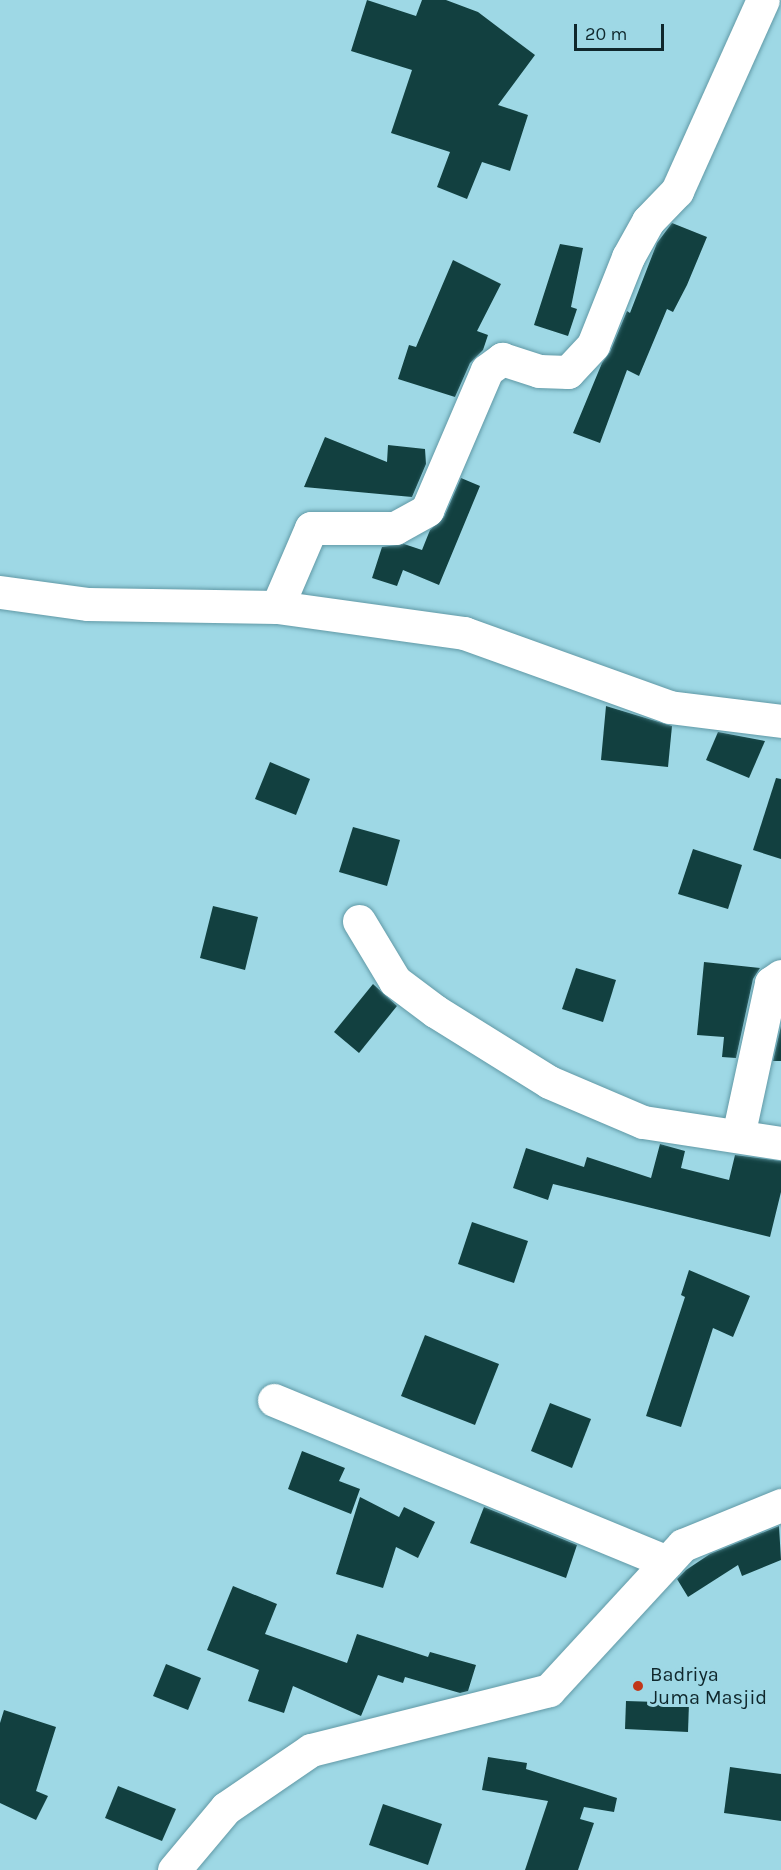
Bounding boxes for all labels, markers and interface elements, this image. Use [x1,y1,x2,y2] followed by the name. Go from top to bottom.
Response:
[577,12,667,50] scale bar
[585,23,627,45] text: 20 m
[650,1662,767,1709] place label: Badriya Juma Masjid
[631,1679,645,1693] marker: Badriya Juma Masjid

